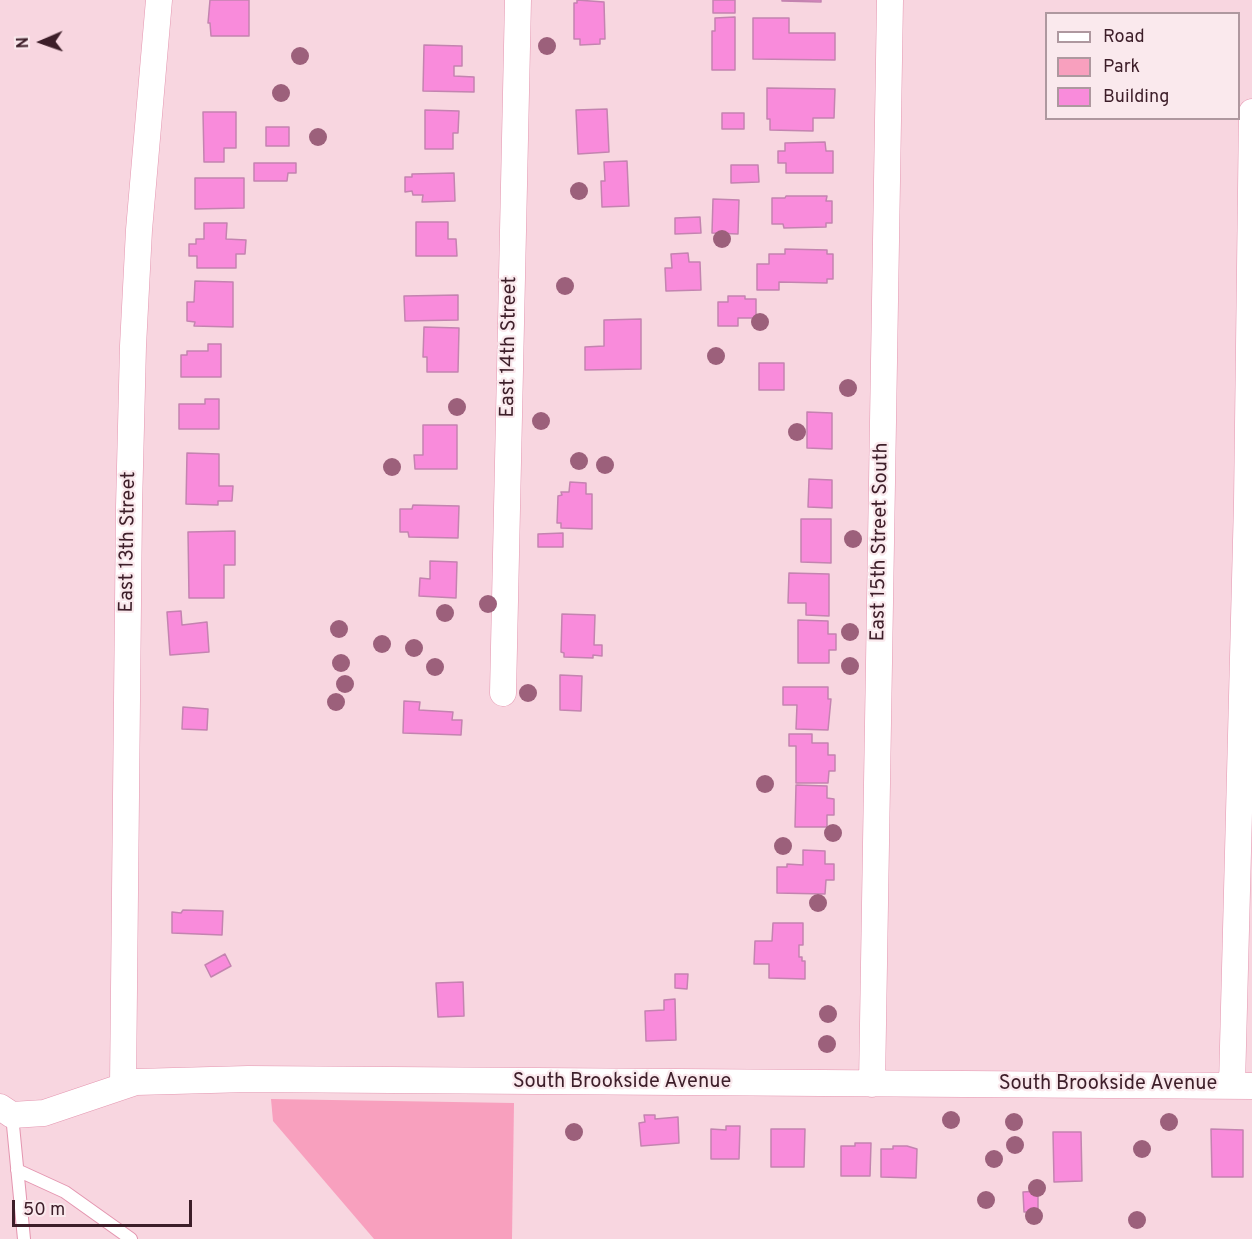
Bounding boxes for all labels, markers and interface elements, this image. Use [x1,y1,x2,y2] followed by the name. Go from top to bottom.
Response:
[12,12,72,72] north arrow
[1045,12,1240,120] legend
[1103,26,1145,49] text: Road
[14,37,34,49] text: N
[1103,56,1140,79] text: Park
[1103,86,1169,109] text: Building
[497,276,523,418] street label: East 14th Street
[867,442,895,642] street label: East 15th Street South
[116,471,142,613] street label: East 13th Street
[513,1071,731,1095] street label: South Brookside Avenue
[999,1073,1217,1097] street label: South Brookside Avenue
[15,1188,195,1226] scale bar
[23,1199,65,1222] text: 50 m

